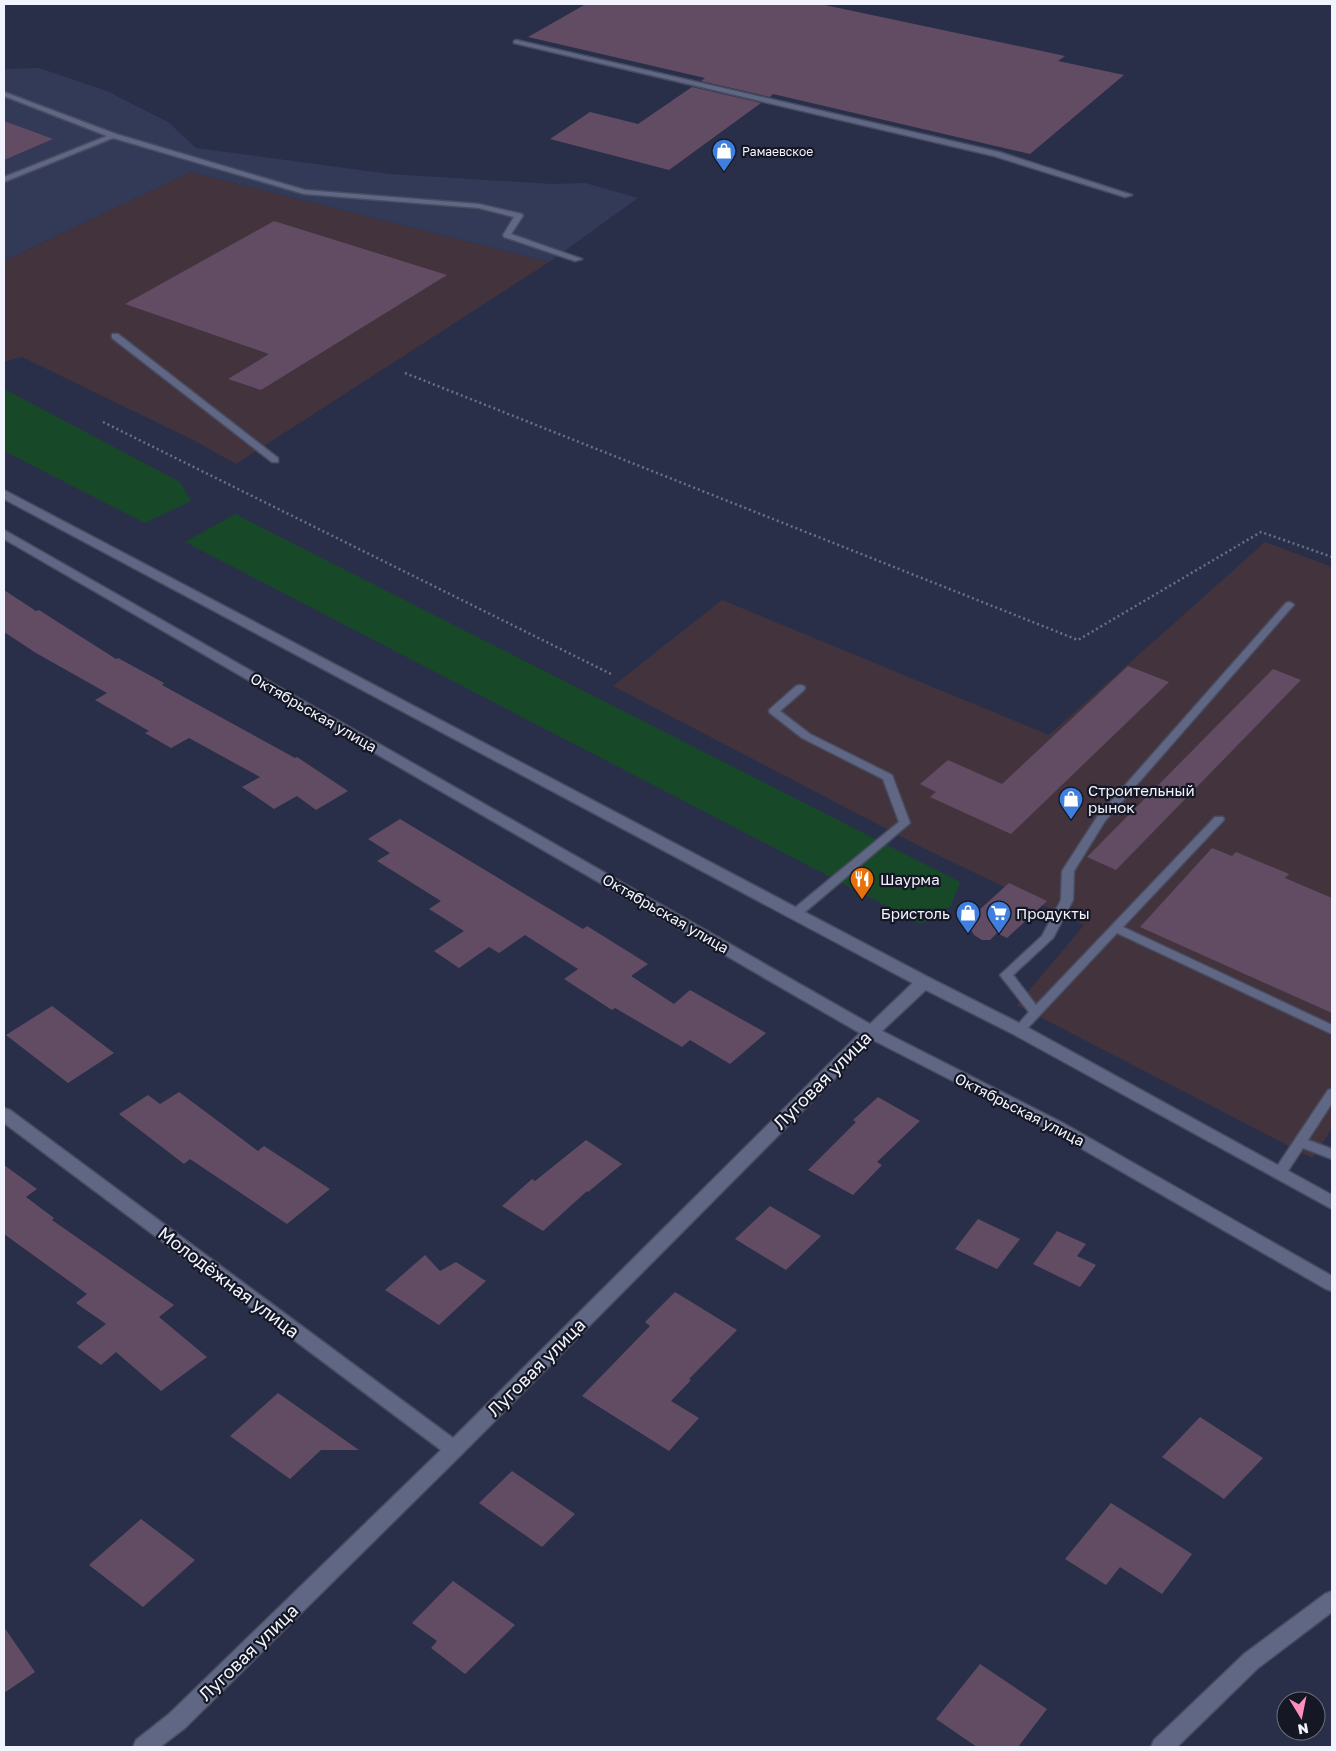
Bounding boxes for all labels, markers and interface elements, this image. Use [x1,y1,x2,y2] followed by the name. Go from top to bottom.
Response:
[711,138,737,172] shop icon: Рамаевское
[742,144,813,159] place label: Рамаевское
[248,668,380,756] street label: Октябрьская улица
[1088,781,1195,816] place label: Строительный рынок
[1058,786,1084,820] shop icon: Строительный рынок
[849,866,875,900] restaurant icon: Шаурма
[600,869,732,957] street label: Октябрьская улица
[880,870,940,888] place label: Шаурма
[955,900,981,934] shop icon: Бристоль
[986,900,1012,934] supermarket icon: Продукты
[881,904,950,922] place label: Бристоль
[1016,904,1090,922] place label: Продукты
[768,1026,876,1134] street label: Луговая улица
[952,1069,1088,1149] street label: Октябрьская улица
[154,1222,304,1342] street label: Молодёжная улица
[482,1313,590,1421] street label: Луговая улица
[194,1599,302,1705] street label: Луговая улица
[1276,1691,1326,1741] north arrow
[1297,1720,1310,1739] text: N

